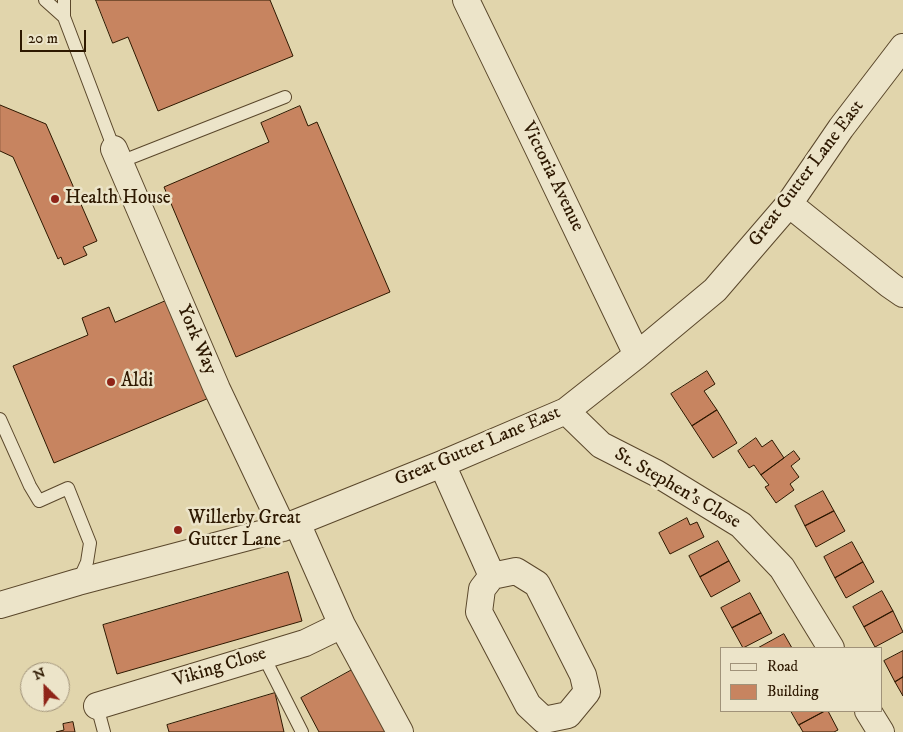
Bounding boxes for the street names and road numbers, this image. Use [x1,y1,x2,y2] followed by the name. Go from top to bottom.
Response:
[744,96,870,252] street label: Great Gutter Lane East
[516,118,588,236] street label: Victoria Avenue
[171,302,221,378] street label: York Way
[392,402,564,492] street label: Great Gutter Lane East
[610,444,744,534] street label: St. Stephen's Close
[171,643,269,693] street label: Viking Close

